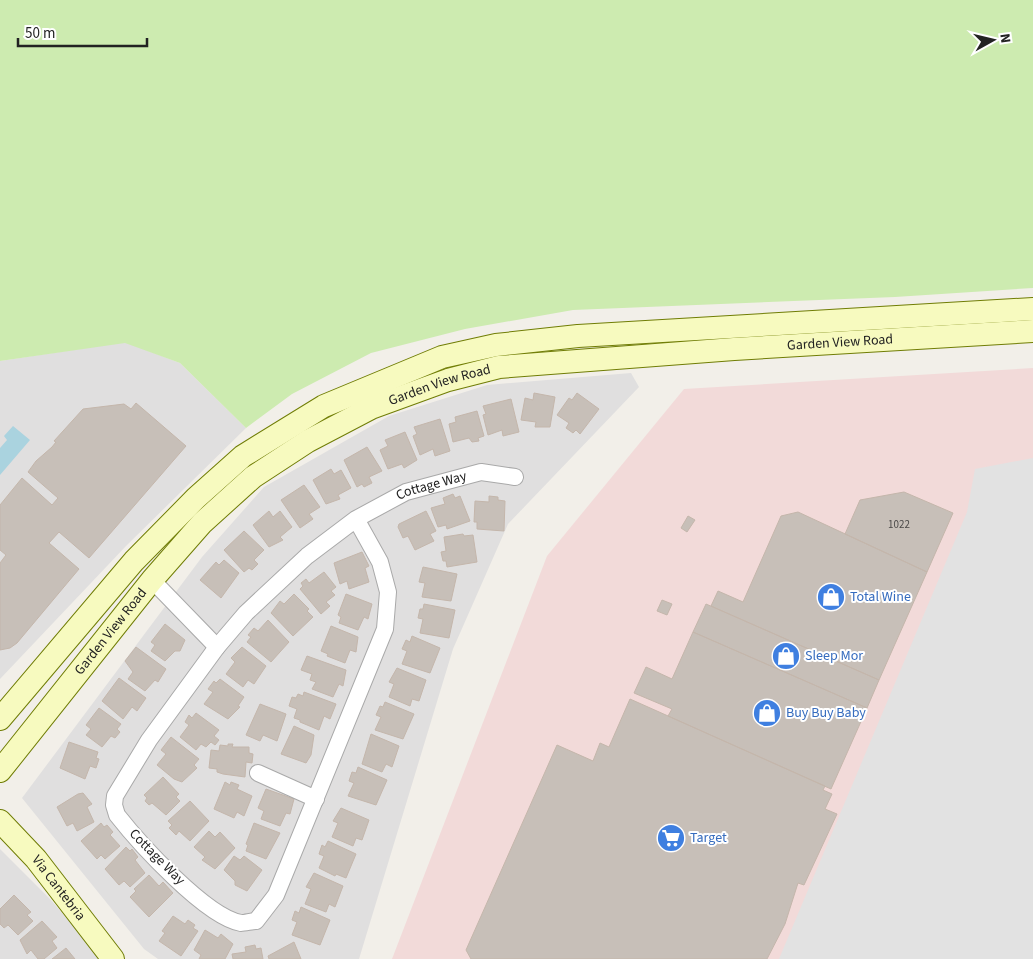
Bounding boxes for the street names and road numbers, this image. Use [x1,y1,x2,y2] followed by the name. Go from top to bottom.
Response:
[786,329,894,356] street label: Garden View Road
[386,359,493,411] street label: Garden View Road
[392,466,469,506] street label: Cottage Way
[70,584,152,680] street label: Garden View Road
[124,824,190,890] street label: Cottage Way
[27,851,90,925] street label: Via Cantebria

